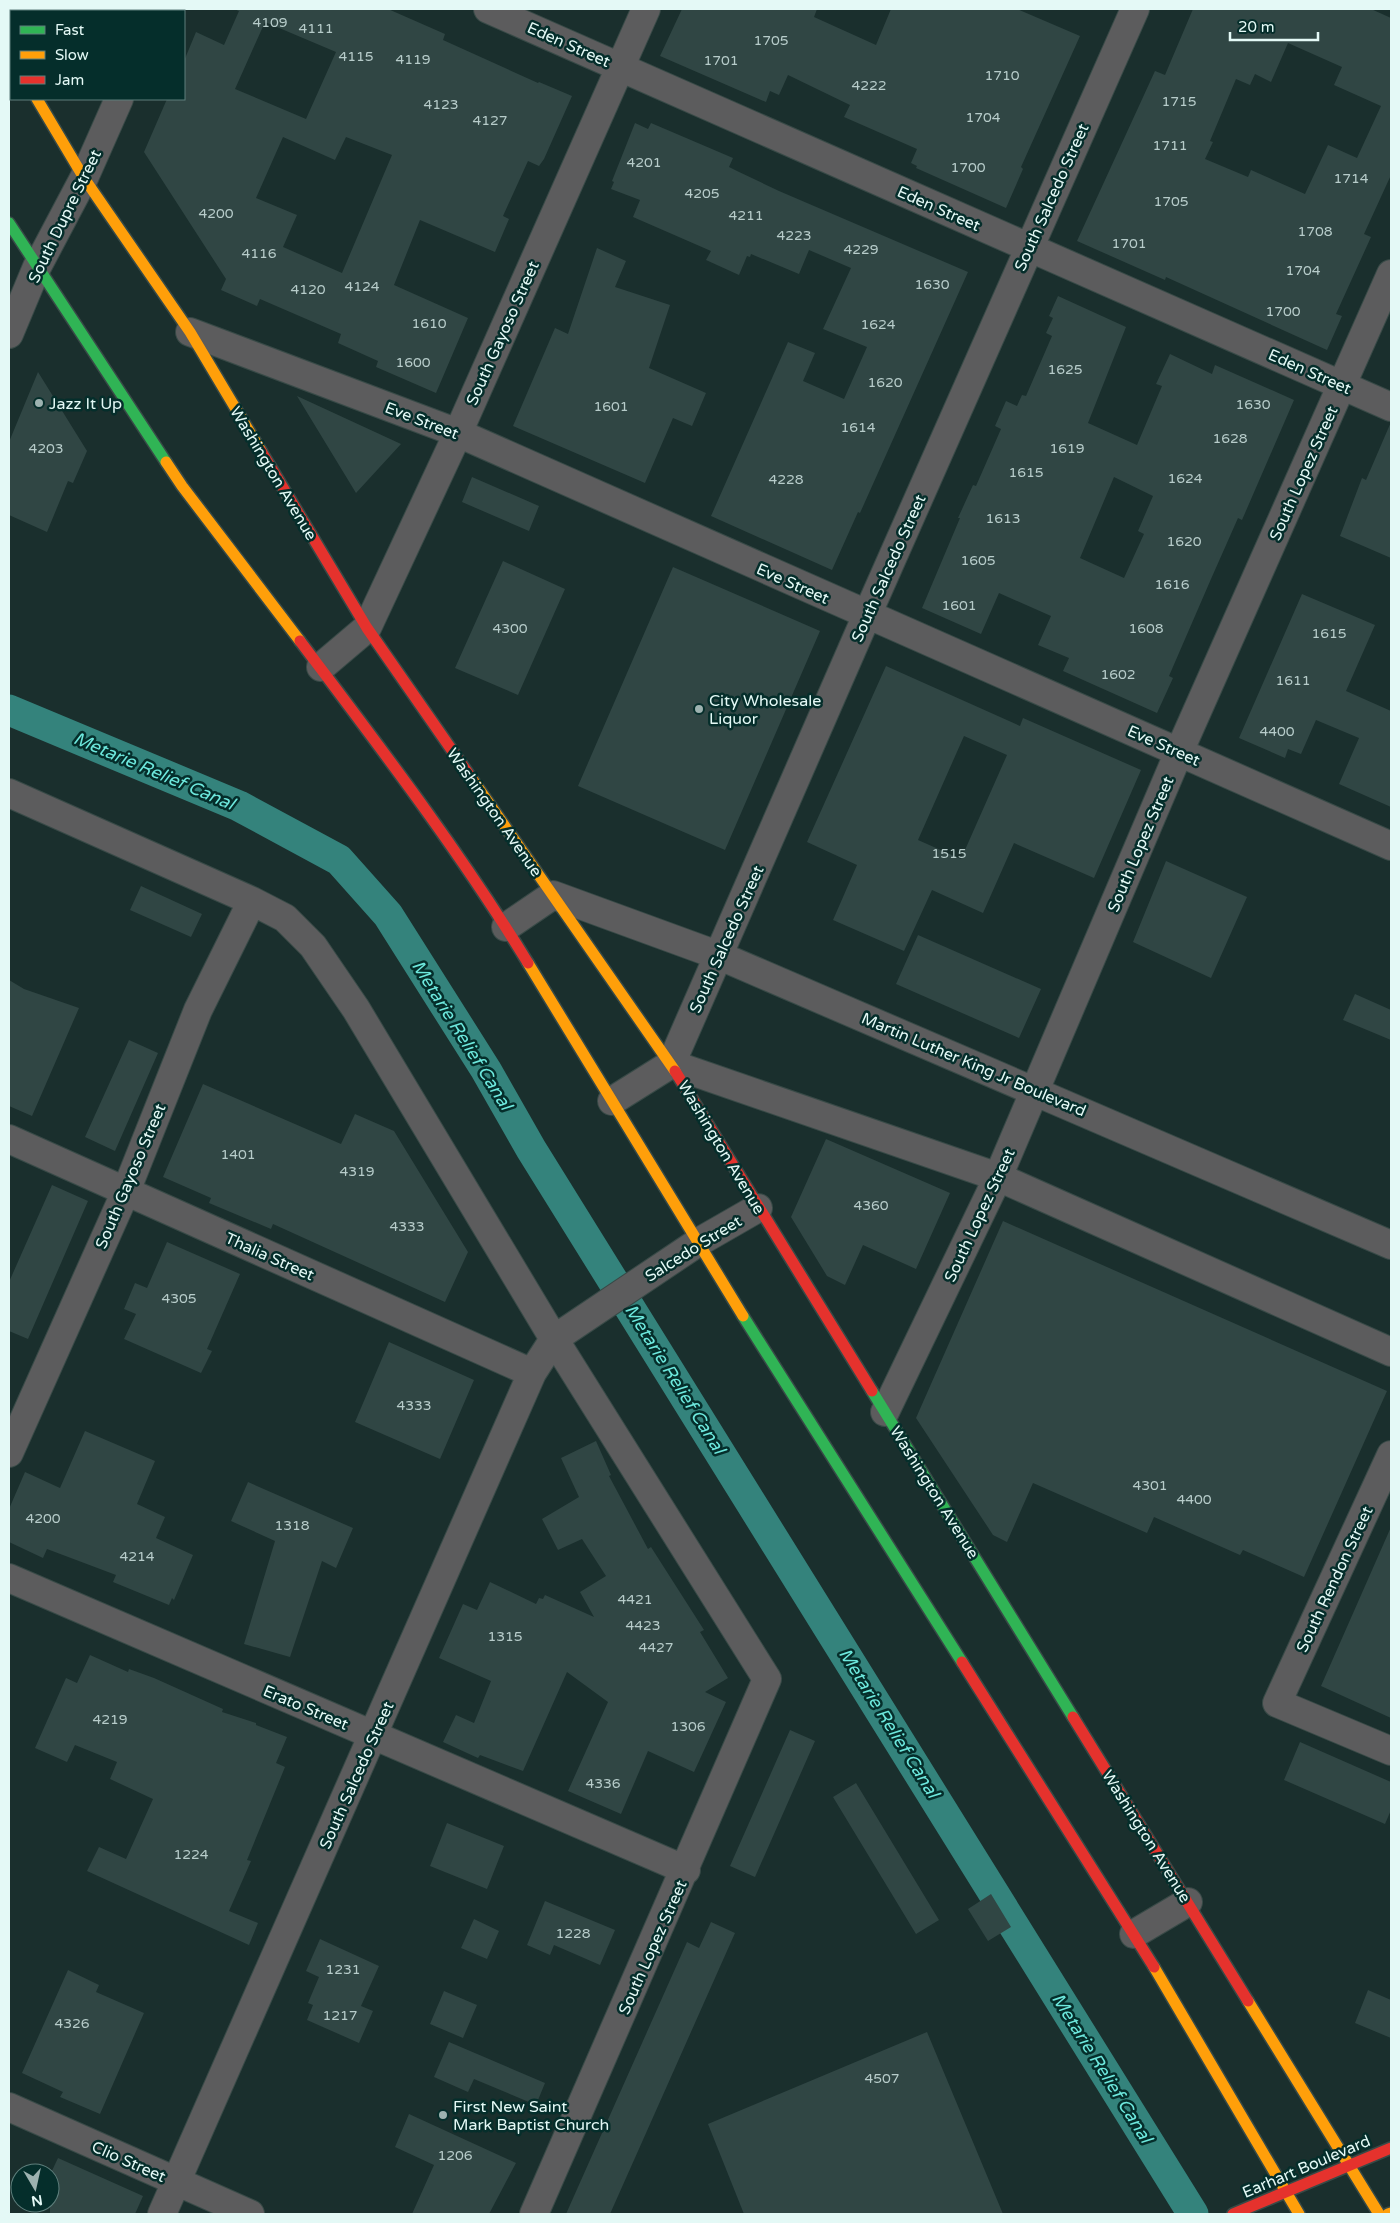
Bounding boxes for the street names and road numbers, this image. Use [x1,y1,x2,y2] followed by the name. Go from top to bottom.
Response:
[524,18,613,72] street label: Eden Street
[1010,121,1093,274] street label: South Salcedo Street
[24,146,106,286] street label: South Dupre Street
[894,182,983,236] street label: Eden Street
[462,258,544,409] street label: South Gayoso Street
[1265,345,1354,399] street label: Eden Street
[382,398,461,444] street label: Eve Street
[225,403,321,544] street label: Washington Avenue
[1265,403,1343,544] street label: South Lopez Street
[847,492,930,645] street label: South Salcedo Street
[753,559,832,609] street label: Eve Street
[1124,721,1203,771] street label: Eve Street
[442,744,546,881] street label: Washington Avenue
[1103,774,1179,915] street label: South Lopez Street
[685,863,768,1016] street label: South Salcedo Street
[858,1008,1089,1121] street label: Martin Luther King Jr Boulevard
[673,1077,769,1218] street label: Washington Avenue
[91,1101,171,1252] street label: South Gayoso Street
[940,1145,1020,1285] street label: South Lopez Street
[642,1211,746,1286] street label: Salcedo Street
[222,1228,317,1285] street label: Thalia Street
[885,1422,983,1563] street label: Washington Avenue
[1292,1503,1378,1656] street label: South Rendon Street
[260,1681,351,1735] street label: Erato Street
[315,1699,398,1852] street label: South Salcedo Street
[1097,1766,1195,1907] street label: Washington Avenue
[614,1877,692,2018] street label: South Lopez Street
[1239,2131,1373,2203] street label: Earhart Boulevard
[89,2137,169,2187] street label: Clio Street

